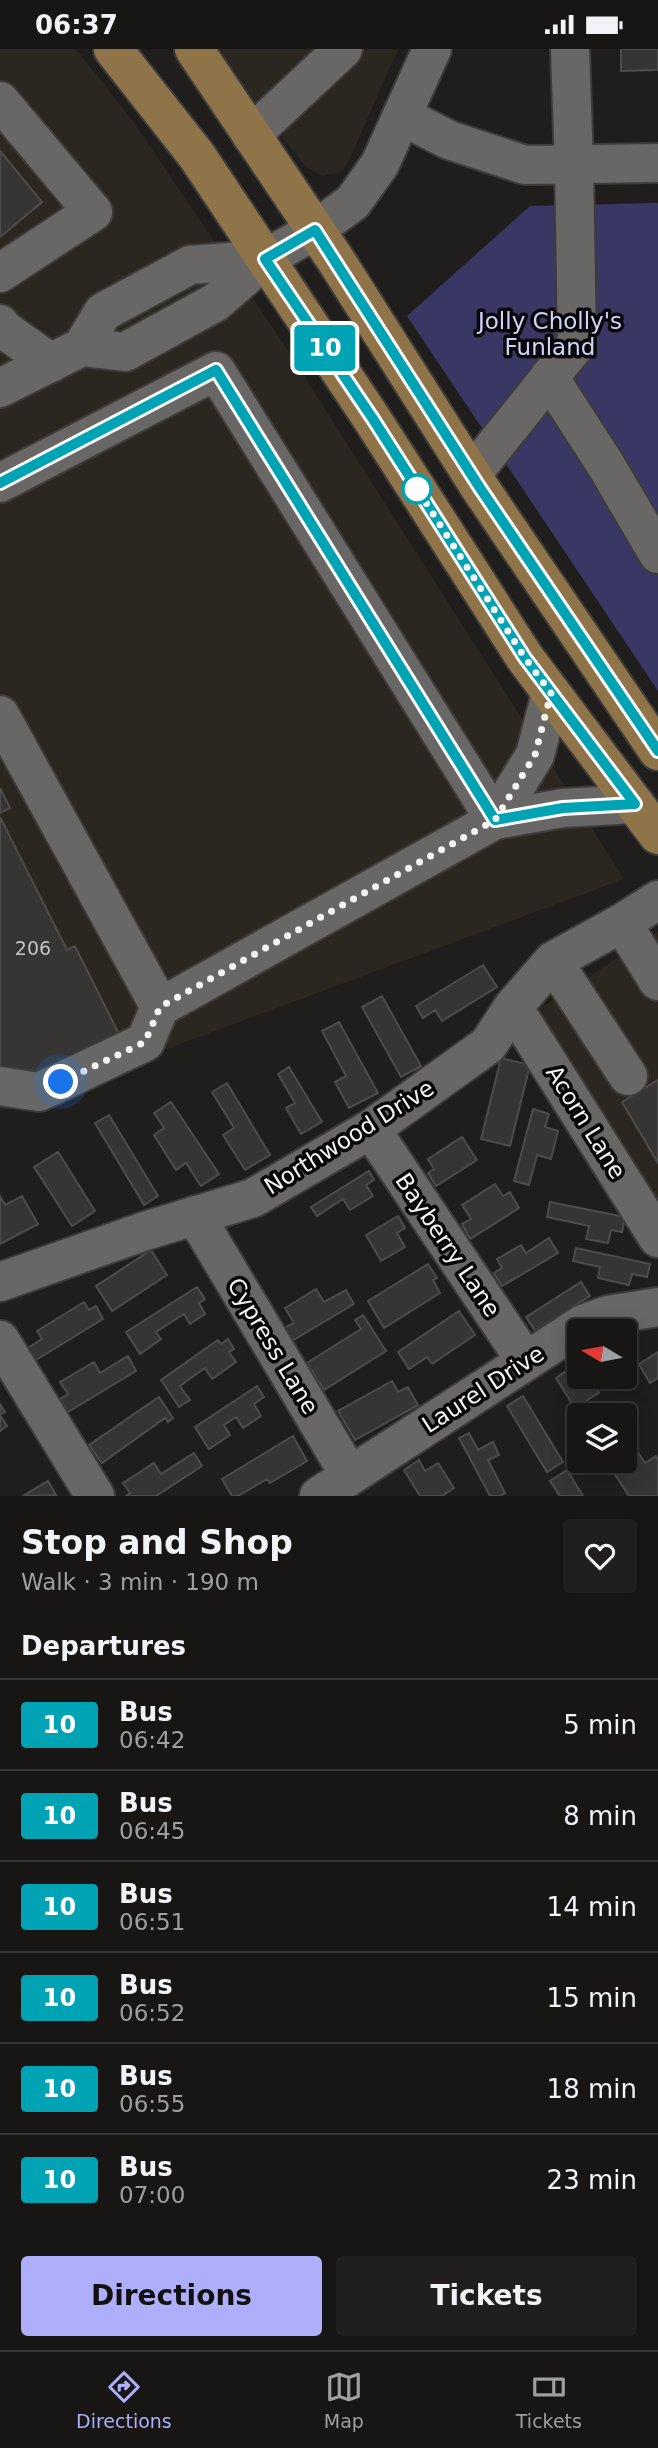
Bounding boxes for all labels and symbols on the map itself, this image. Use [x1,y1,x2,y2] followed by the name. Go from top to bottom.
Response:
[476,308,622,360] park label: Jolly Cholly's Funland
[294,325,356,371] line badge: 10
[402,474,432,504] unlabelled marker
[15,937,51,959] house number: 206
[541,1061,631,1183] street label: Acorn Lane
[43,1064,78,1099] your location
[260,1074,438,1200] street label: Northwood Drive
[390,1168,506,1322] street label: Bayberry Lane
[222,1273,324,1419] street label: Cypress Lane
[567,1319,637,1389] north arrow
[417,1340,549,1438] street label: Laurel Drive

